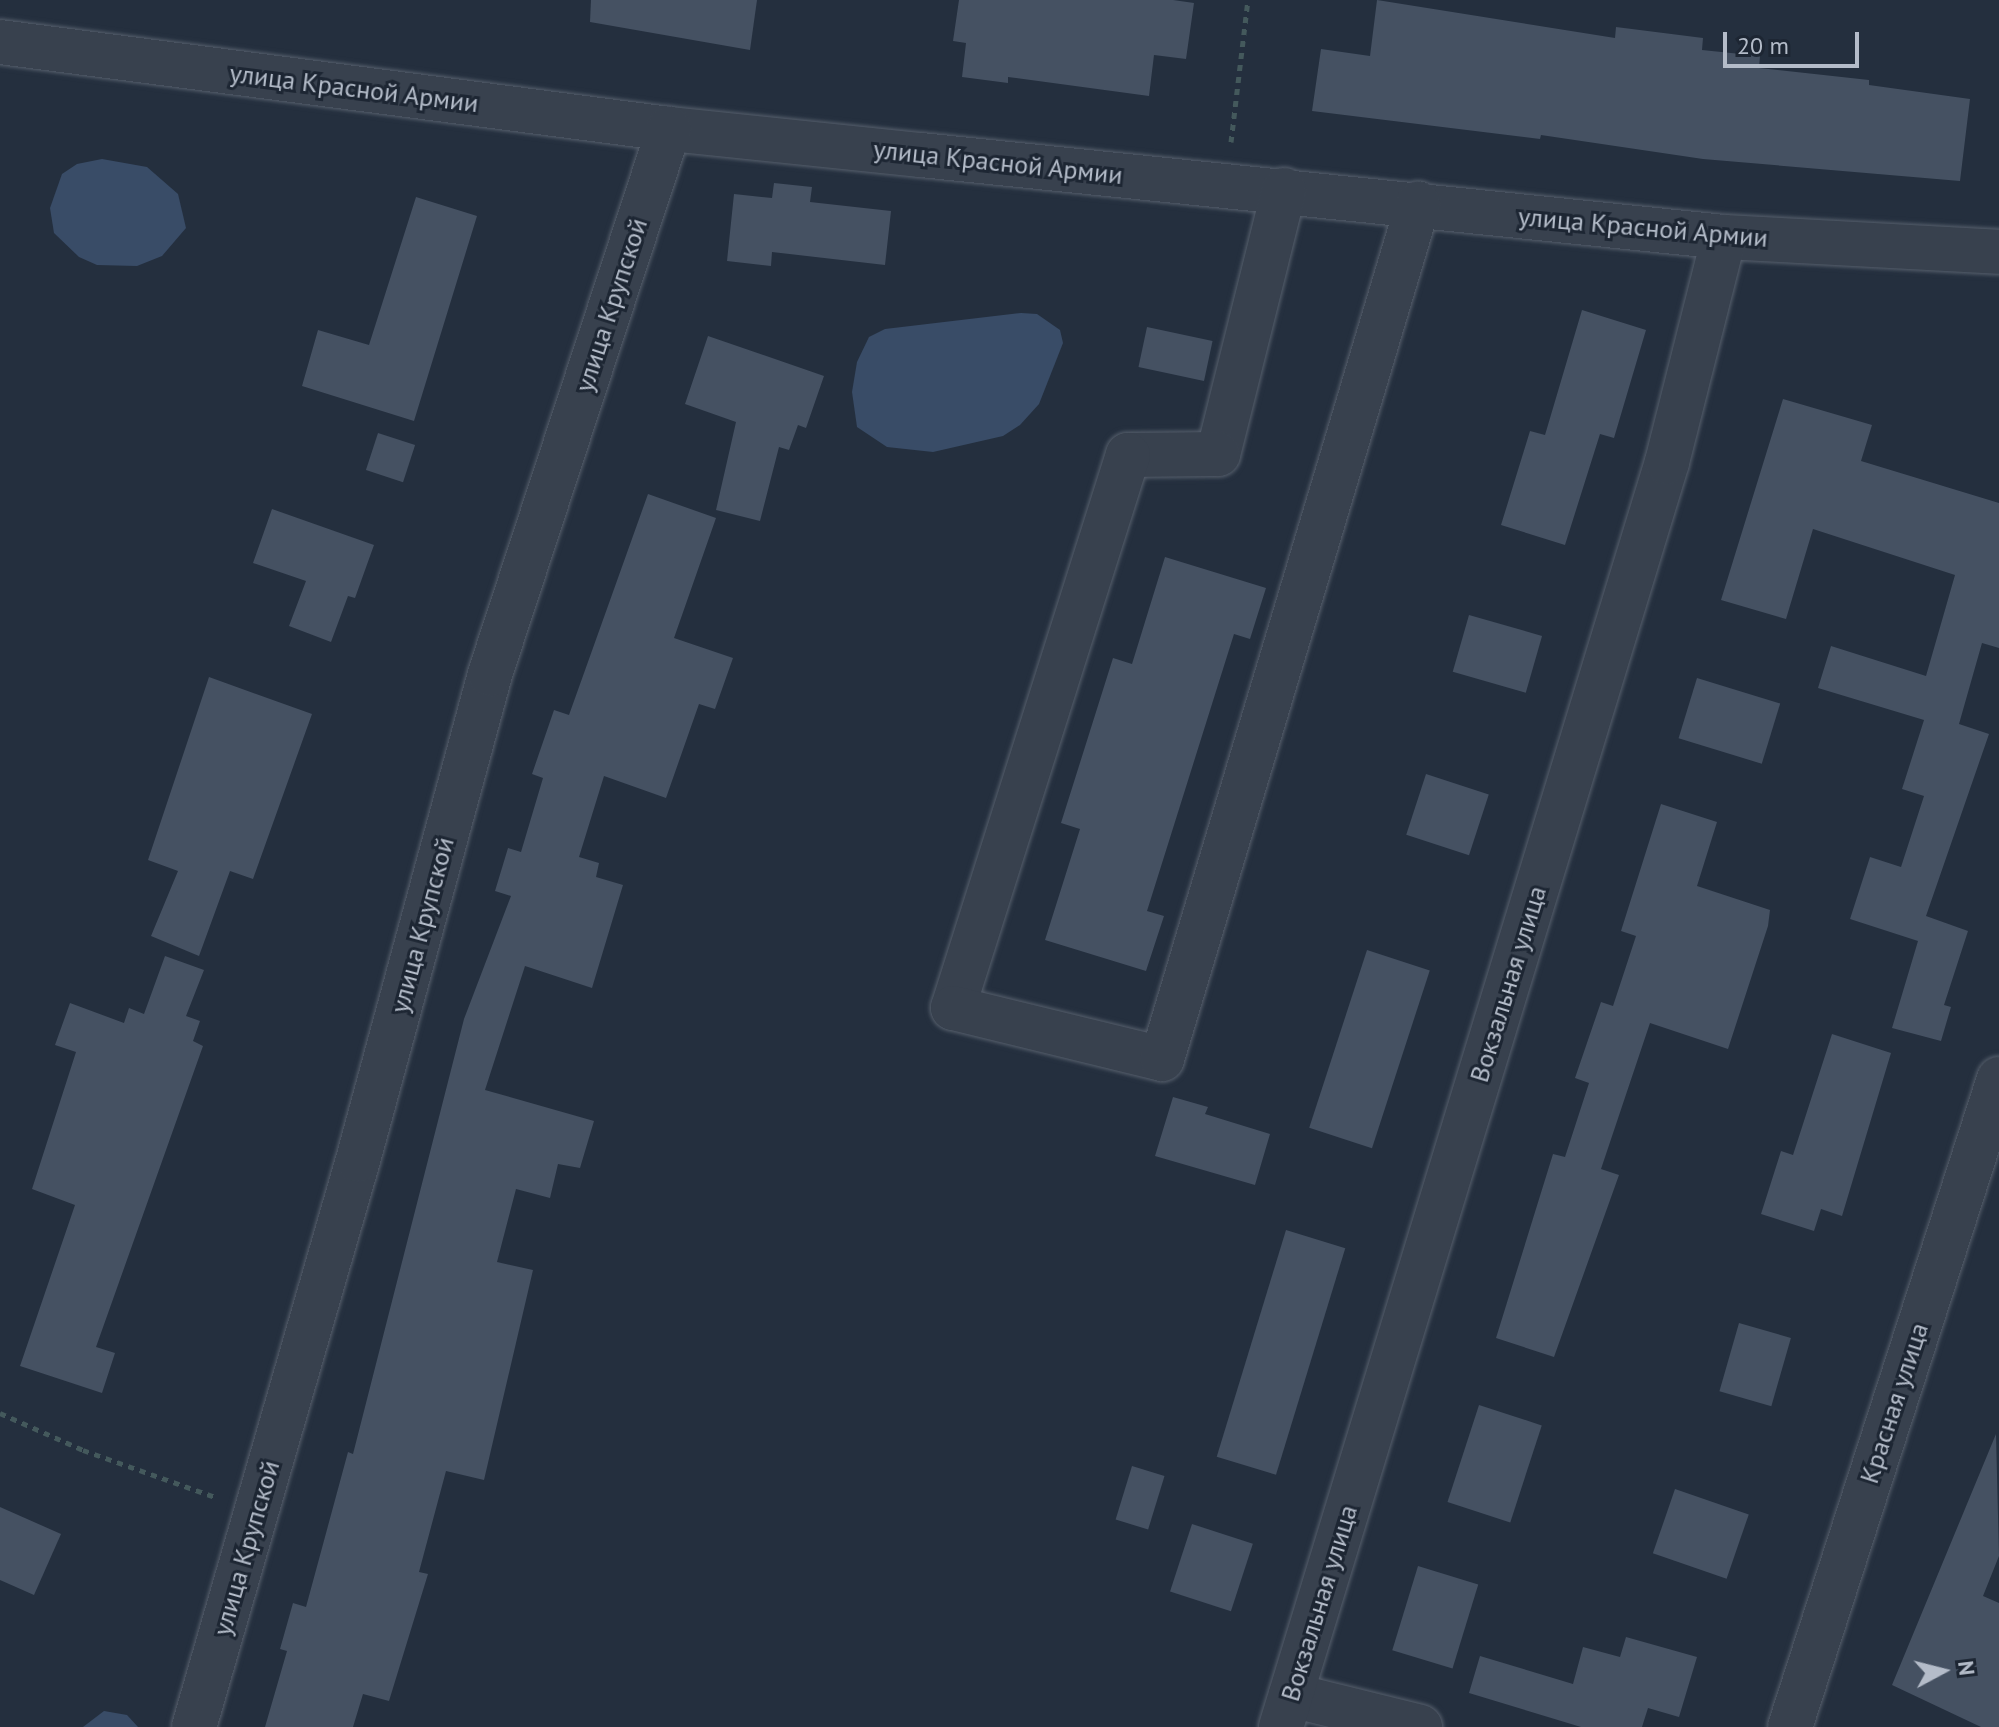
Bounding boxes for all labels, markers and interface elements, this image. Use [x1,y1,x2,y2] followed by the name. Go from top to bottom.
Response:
[1727,16,1863,66] scale bar
[1737,30,1789,61] text: 20 m
[227,57,481,119] street label: улица Красной Армии
[871,133,1125,191] street label: улица Красной Армии
[1517,201,1769,253] street label: улица Красной Армии
[568,214,654,396] street label: улица Крупской
[384,834,460,1016] street label: улица Крупской
[1463,882,1553,1086] street label: Вокзальная улица
[1853,1319,1935,1487] street label: Красная улица
[206,1457,286,1639] street label: улица Крупской
[1274,1501,1364,1705] street label: Вокзальная улица
[1903,1631,1983,1711] north arrow
[1952,1659,1982,1677] text: N

